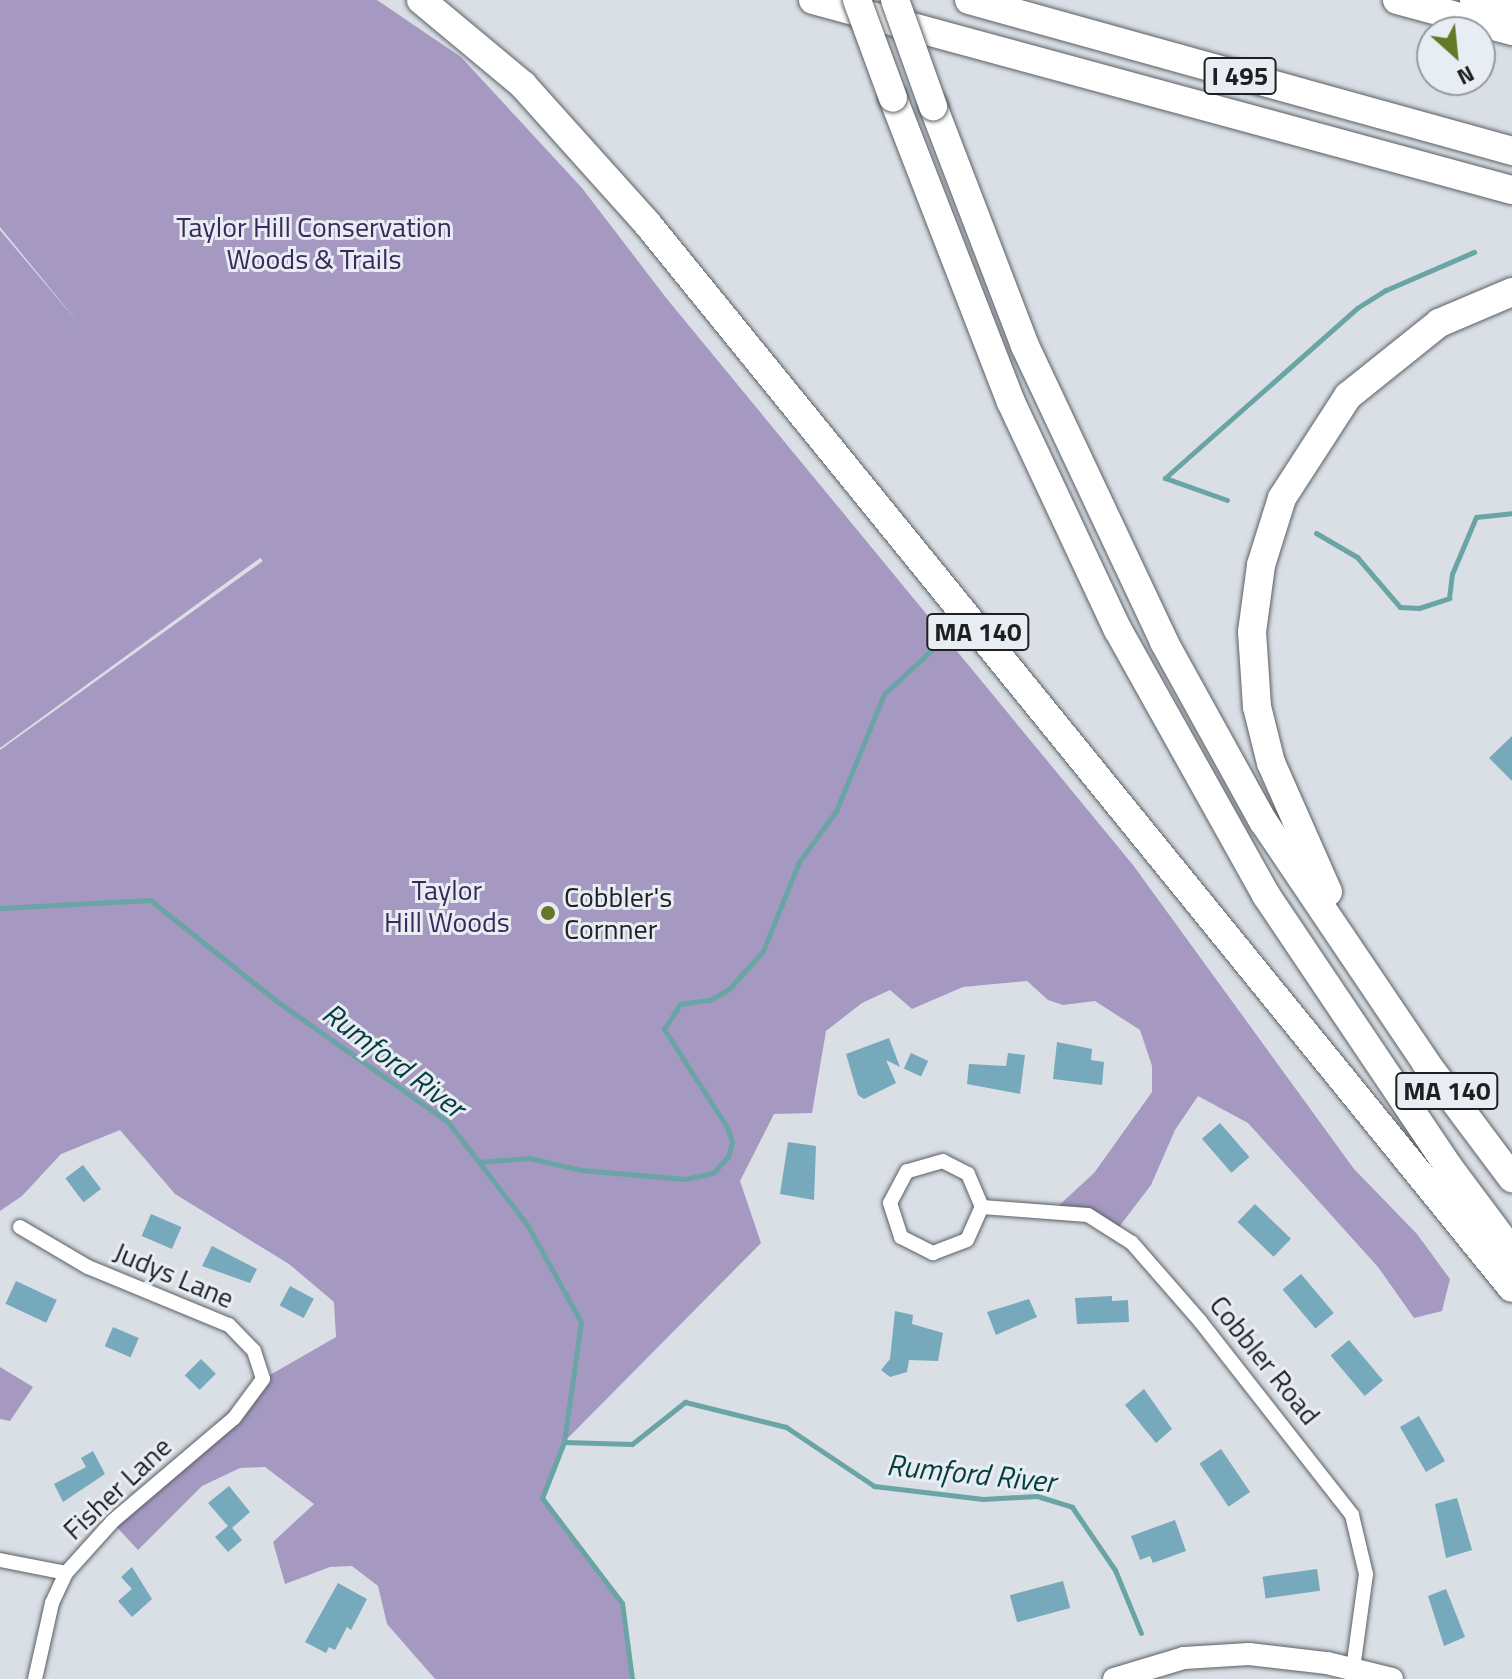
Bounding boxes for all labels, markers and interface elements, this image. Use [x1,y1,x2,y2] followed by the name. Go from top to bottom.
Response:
[1416,16,1496,96] north arrow
[1202,54,1278,98] road number: I 495
[1451,57,1480,94] text: N
[176,210,452,276] park label: Taylor Hill Conservation Woods & Trails
[926,610,1030,654] road number: MA 140
[384,873,510,939] park label: Taylor Hill Woods
[564,880,672,946] place label: Cobbler's Cornner
[539,904,557,922] marker: Cobbler's Cornner
[316,995,472,1125] water label: Rumford River
[1395,1069,1499,1113] road number: MA 140
[109,1235,239,1315] street label: Judys Lane
[1203,1289,1327,1431] street label: Cobbler Road
[56,1430,178,1546] street label: Fisher Lane
[885,1446,1057,1500] water label: Rumford River

